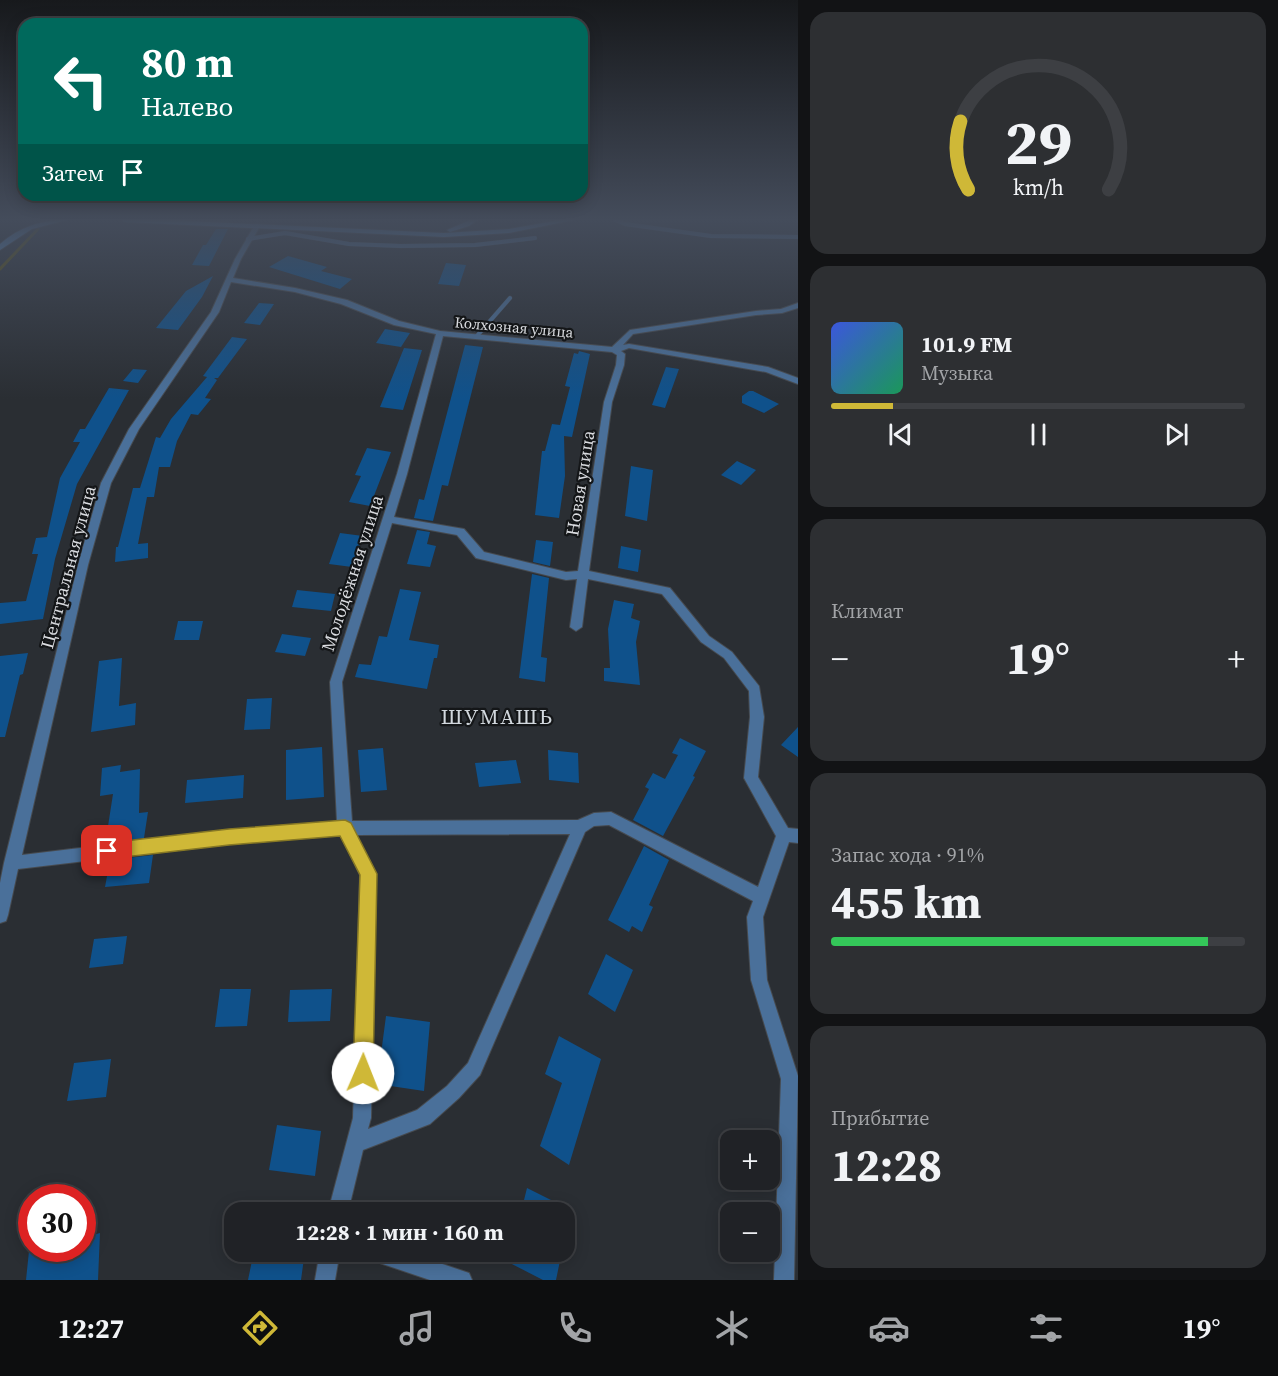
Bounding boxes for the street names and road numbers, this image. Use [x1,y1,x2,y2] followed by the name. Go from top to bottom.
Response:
[454,311,575,343] street label: Колхозная улица
[559,428,601,538] street label: Новая улица
[34,482,102,651] street label: Центральная улица
[315,491,389,654] street label: Молодёжная улица

